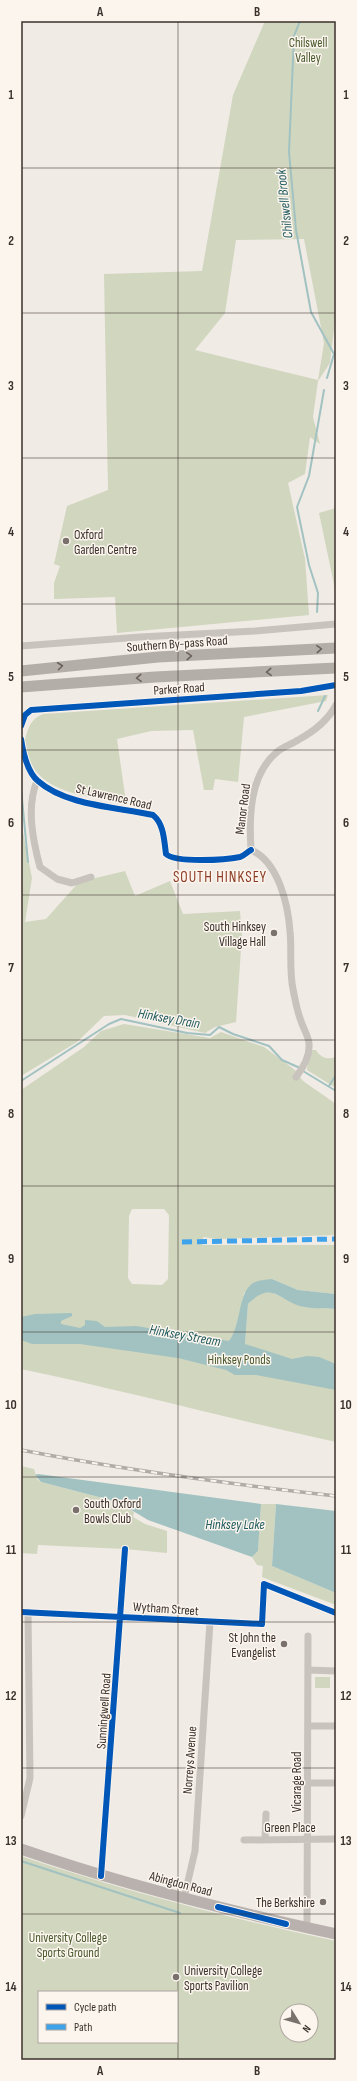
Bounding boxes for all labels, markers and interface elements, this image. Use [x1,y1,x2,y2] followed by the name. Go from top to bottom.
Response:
[96,4,104,20] text: A
[254,4,260,20] text: B
[289,35,327,66] park label: Chilswell Valley
[8,87,14,103] text: 1
[343,87,349,103] text: 1
[272,168,297,239] water label: Chilswell Brook
[8,233,14,249] text: 2
[343,233,349,249] text: 2
[8,378,14,394] text: 3
[343,378,349,394] text: 3
[8,524,14,540] text: 4
[343,524,349,540] text: 4
[74,527,137,558] place label: Oxford Garden Centre
[61,536,71,546] marker: Oxford Garden Centre
[126,632,228,656] street label: Southern By-pass Road
[316,644,322,653] one-way arrow
[186,651,192,660] one-way arrow
[57,662,63,671] one-way arrow
[266,667,272,676] one-way arrow
[8,669,14,685] text: 5
[343,669,349,685] text: 5
[136,674,142,683] one-way arrow
[153,679,205,699] street label: Parker Road
[74,781,153,813] street label: St Lawrence Road
[232,783,254,835] street label: Manor Road
[8,815,14,831] text: 6
[343,815,349,831] text: 6
[173,868,267,887] district label: SOUTH HINKSEY
[204,919,266,950] place label: South Hinksey Village Hall
[269,928,279,938] marker: South Hinksey Village Hall
[8,960,14,976] text: 7
[343,960,349,976] text: 7
[136,1005,201,1032] water label: Hinksey Drain
[8,1106,14,1122] text: 8
[343,1106,349,1122] text: 8
[8,1251,14,1267] text: 9
[343,1251,349,1267] text: 9
[148,1321,222,1350] water label: Hinksey Stream
[208,1352,271,1368] park label: Hinksey Ponds
[5,1397,17,1413] text: 10
[340,1397,352,1413] text: 10
[84,1496,141,1527] place label: South Oxford Bowls Club
[71,1505,81,1515] marker: South Oxford Bowls Club
[205,1516,265,1533] water label: Hinksey Lake
[6,1542,16,1558] text: 11
[341,1542,351,1558] text: 11
[133,1599,199,1619] street label: Wytham Street
[228,1630,276,1661] place label: St John the Evangelist
[279,1639,289,1649] marker: St John the Evangelist
[93,1672,115,1750] street label: Sunningwell Road
[6,1688,17,1704] text: 12
[341,1688,352,1704] text: 12
[180,1726,200,1795] street label: Norreys Avenue
[289,1752,305,1812] street label: Vicarage Road
[264,1820,316,1836] street label: Green Place
[6,1833,17,1849] text: 13
[341,1833,352,1849] text: 13
[147,1868,214,1900] street label: Abingdon Road
[256,1895,315,1911] place label: The Berkshire
[318,1897,328,1907] marker: The Berkshire
[29,1930,107,1961] park label: University College Sports Ground
[184,1963,262,1994] place label: University College Sports Pavilion
[171,1972,181,1982] marker: University College Sports Pavilion
[5,1979,17,1995] text: 14
[340,1979,352,1995] text: 14
[38,1991,178,2043] legend
[74,2000,116,2015] text: Cycle path
[279,2003,319,2043] north arrow
[74,2020,92,2035] text: Path
[300,2022,314,2035] text: N
[96,2063,104,2079] text: A
[254,2063,260,2079] text: B

